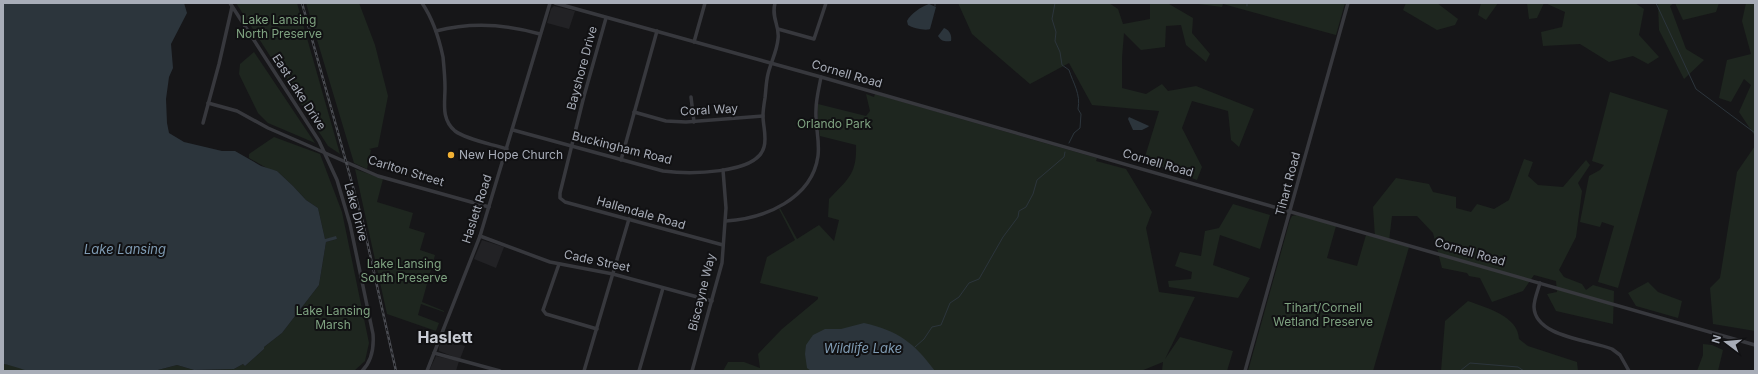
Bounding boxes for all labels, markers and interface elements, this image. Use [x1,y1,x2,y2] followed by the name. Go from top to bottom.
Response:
[236,12,322,41] park label: Lake Lansing North Preserve
[563,24,600,111] street label: Bayshore Drive
[269,51,330,133] street label: East Lake Drive
[810,56,884,91] street label: Cornell Road
[680,100,739,119] street label: Coral Way
[797,116,872,131] park label: Orlando Park
[571,128,674,167] street label: Buckingham Road
[1121,145,1195,180] street label: Cornell Road
[459,147,563,162] place label: New Hope Church
[446,150,456,160] marker: New Hope Church
[1272,150,1303,217] street label: Tihart Road
[366,152,446,189] street label: Carlton Street
[458,172,495,245] street label: Haslett Road
[341,181,371,243] street label: Lake Drive
[595,193,687,232] street label: Hallendale Road
[1433,234,1507,269] street label: Cornell Road
[84,241,166,257] water label: Lake Lansing
[563,246,632,275] street label: Cade Street
[685,251,718,332] street label: Biscayne Way
[361,256,447,285] park label: Lake Lansing South Preserve
[1273,300,1373,329] park label: Tihart/Cornell Wetland Preserve
[296,303,370,332] park label: Lake Lansing Marsh
[1706,322,1746,362] north arrow
[417,327,473,347] district label: Haslett
[1709,333,1724,345] text: N
[824,340,902,356] water label: Wildlife Lake

